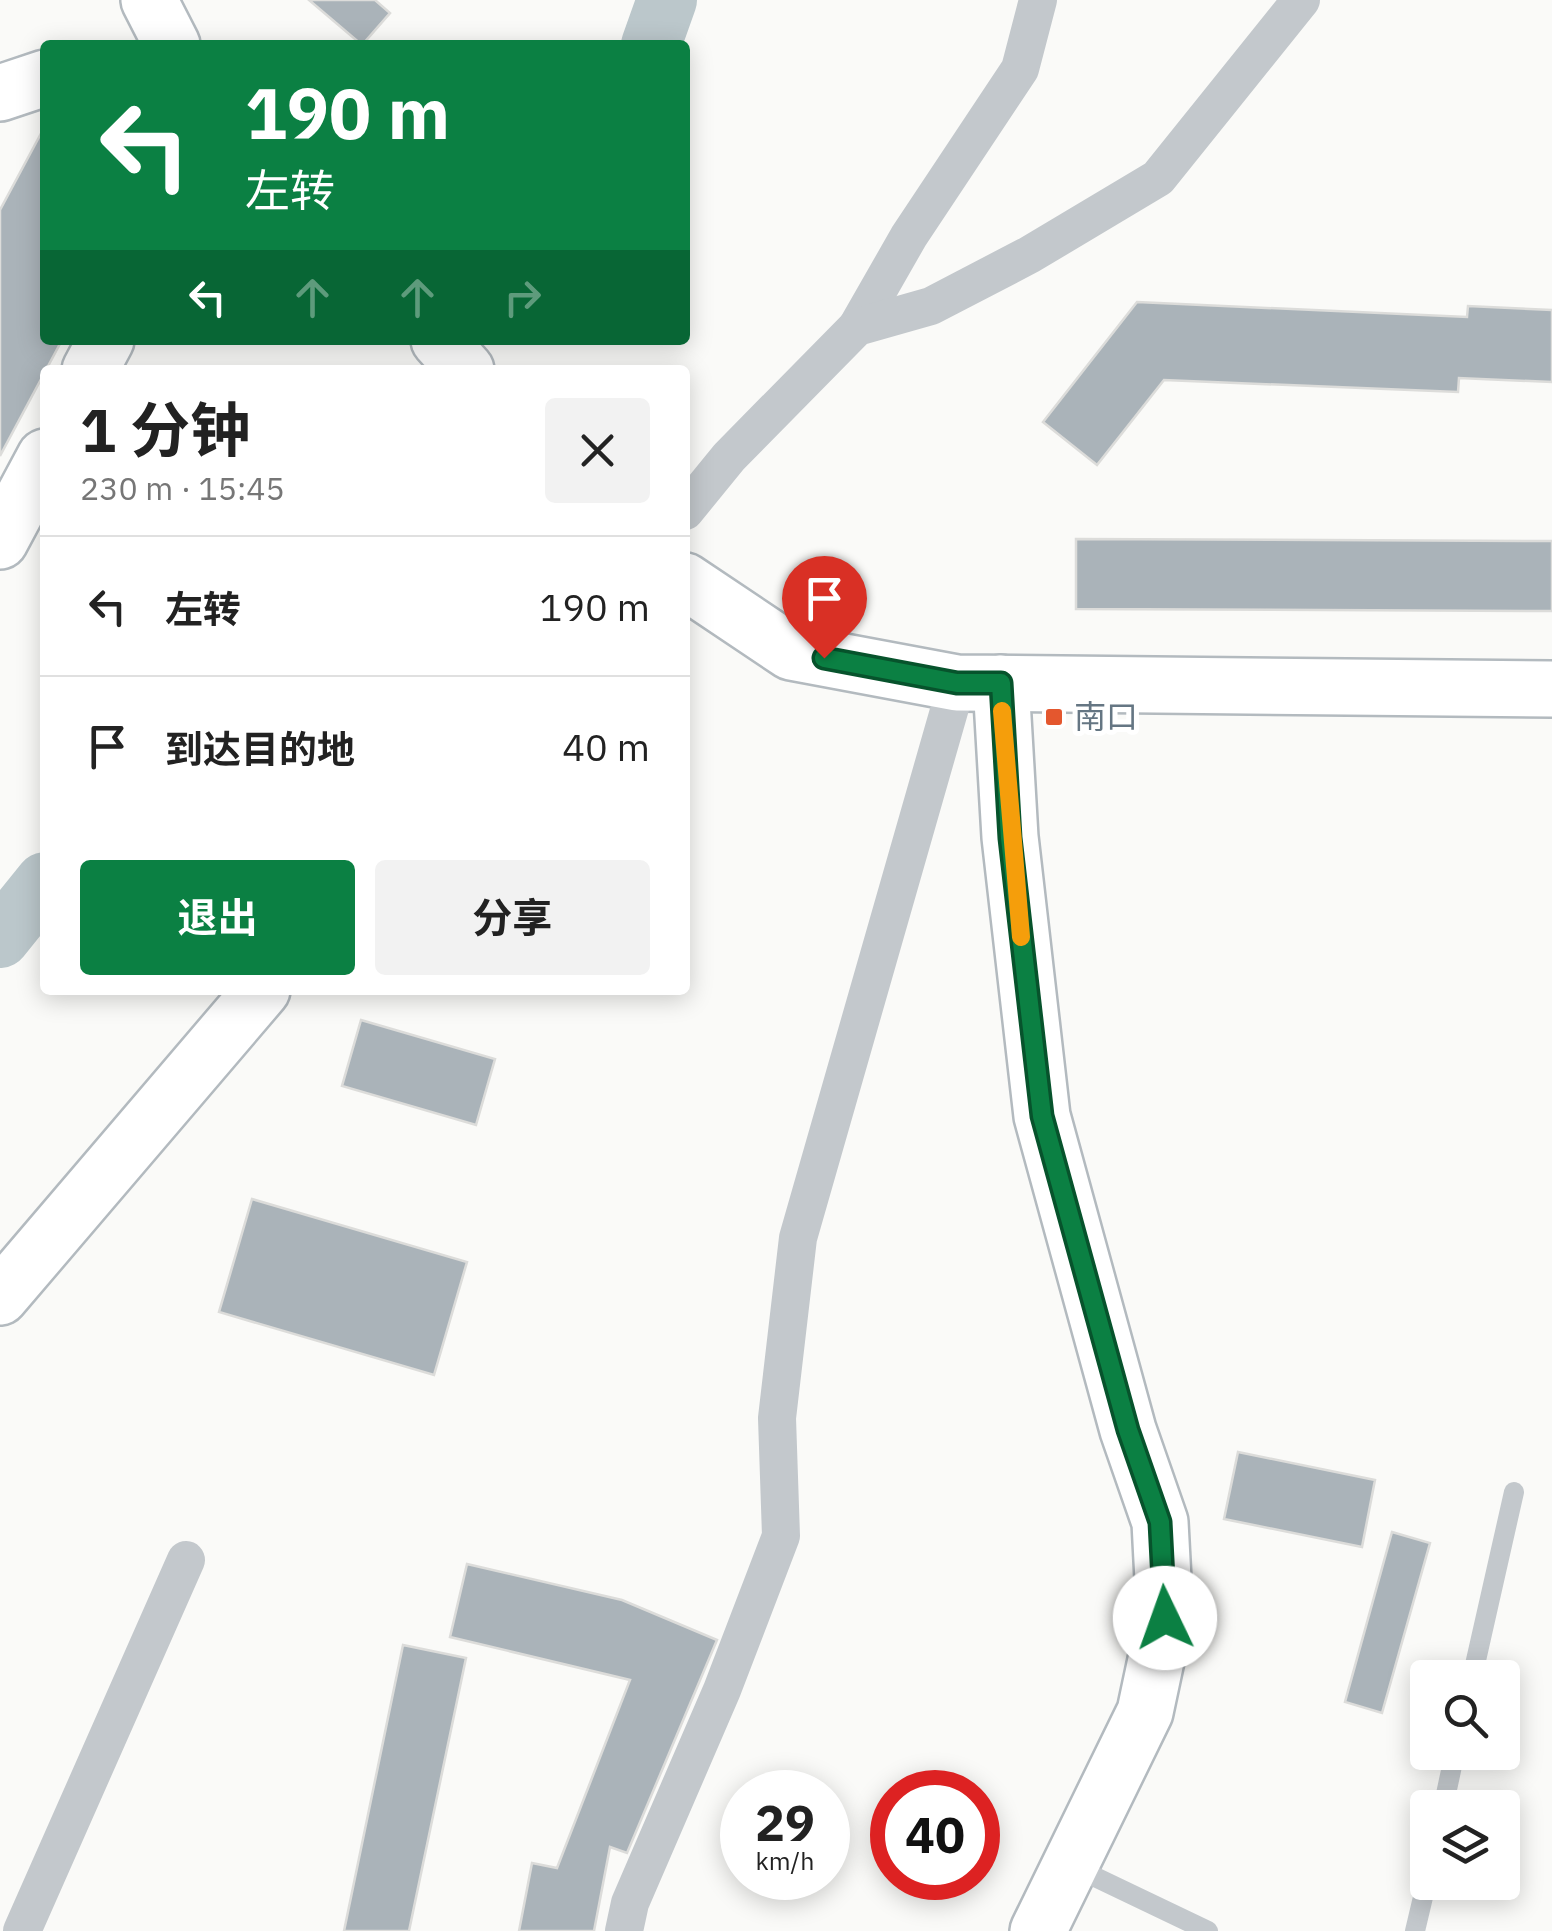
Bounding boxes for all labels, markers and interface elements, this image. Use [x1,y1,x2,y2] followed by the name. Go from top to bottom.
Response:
[245,67,450,158] text: 190 m
[80,80,210,210] icon: left
[245,161,335,219] text: 左转
[180,270,235,325] icon: left
[285,270,340,325] icon: ahead
[390,270,445,325] icon: ahead
[495,270,550,325] icon: right
[80,390,250,469] text: 1 分钟
[545,398,650,503] button: close
[80,467,285,509] text: 230 m · 15:45
[782,556,867,659] pin
[797,571,852,626] icon: arrive
[80,579,135,634] icon: left
[539,582,650,631] text: 190 m
[165,584,241,633] text: 左转
[1074,695,1138,737] place label: 南口
[1043,706,1065,728] marker: 南口
[80,719,135,774] icon: arrive
[562,722,650,771] text: 40 m
[165,724,355,773] text: 到达目的地
[80,860,355,975] button: 退出
[375,860,650,975] button: 分享
[1113,1566,1217,1670] position arrow
[1410,1660,1520,1900] map controls
[1410,1660,1520,1770] button: search
[870,1770,1000,1900] speed limit sign: 40
[755,1790,815,1855] text: 29
[1410,1790,1520,1900] button: layers
[756,1844,814,1877] text: km/h

